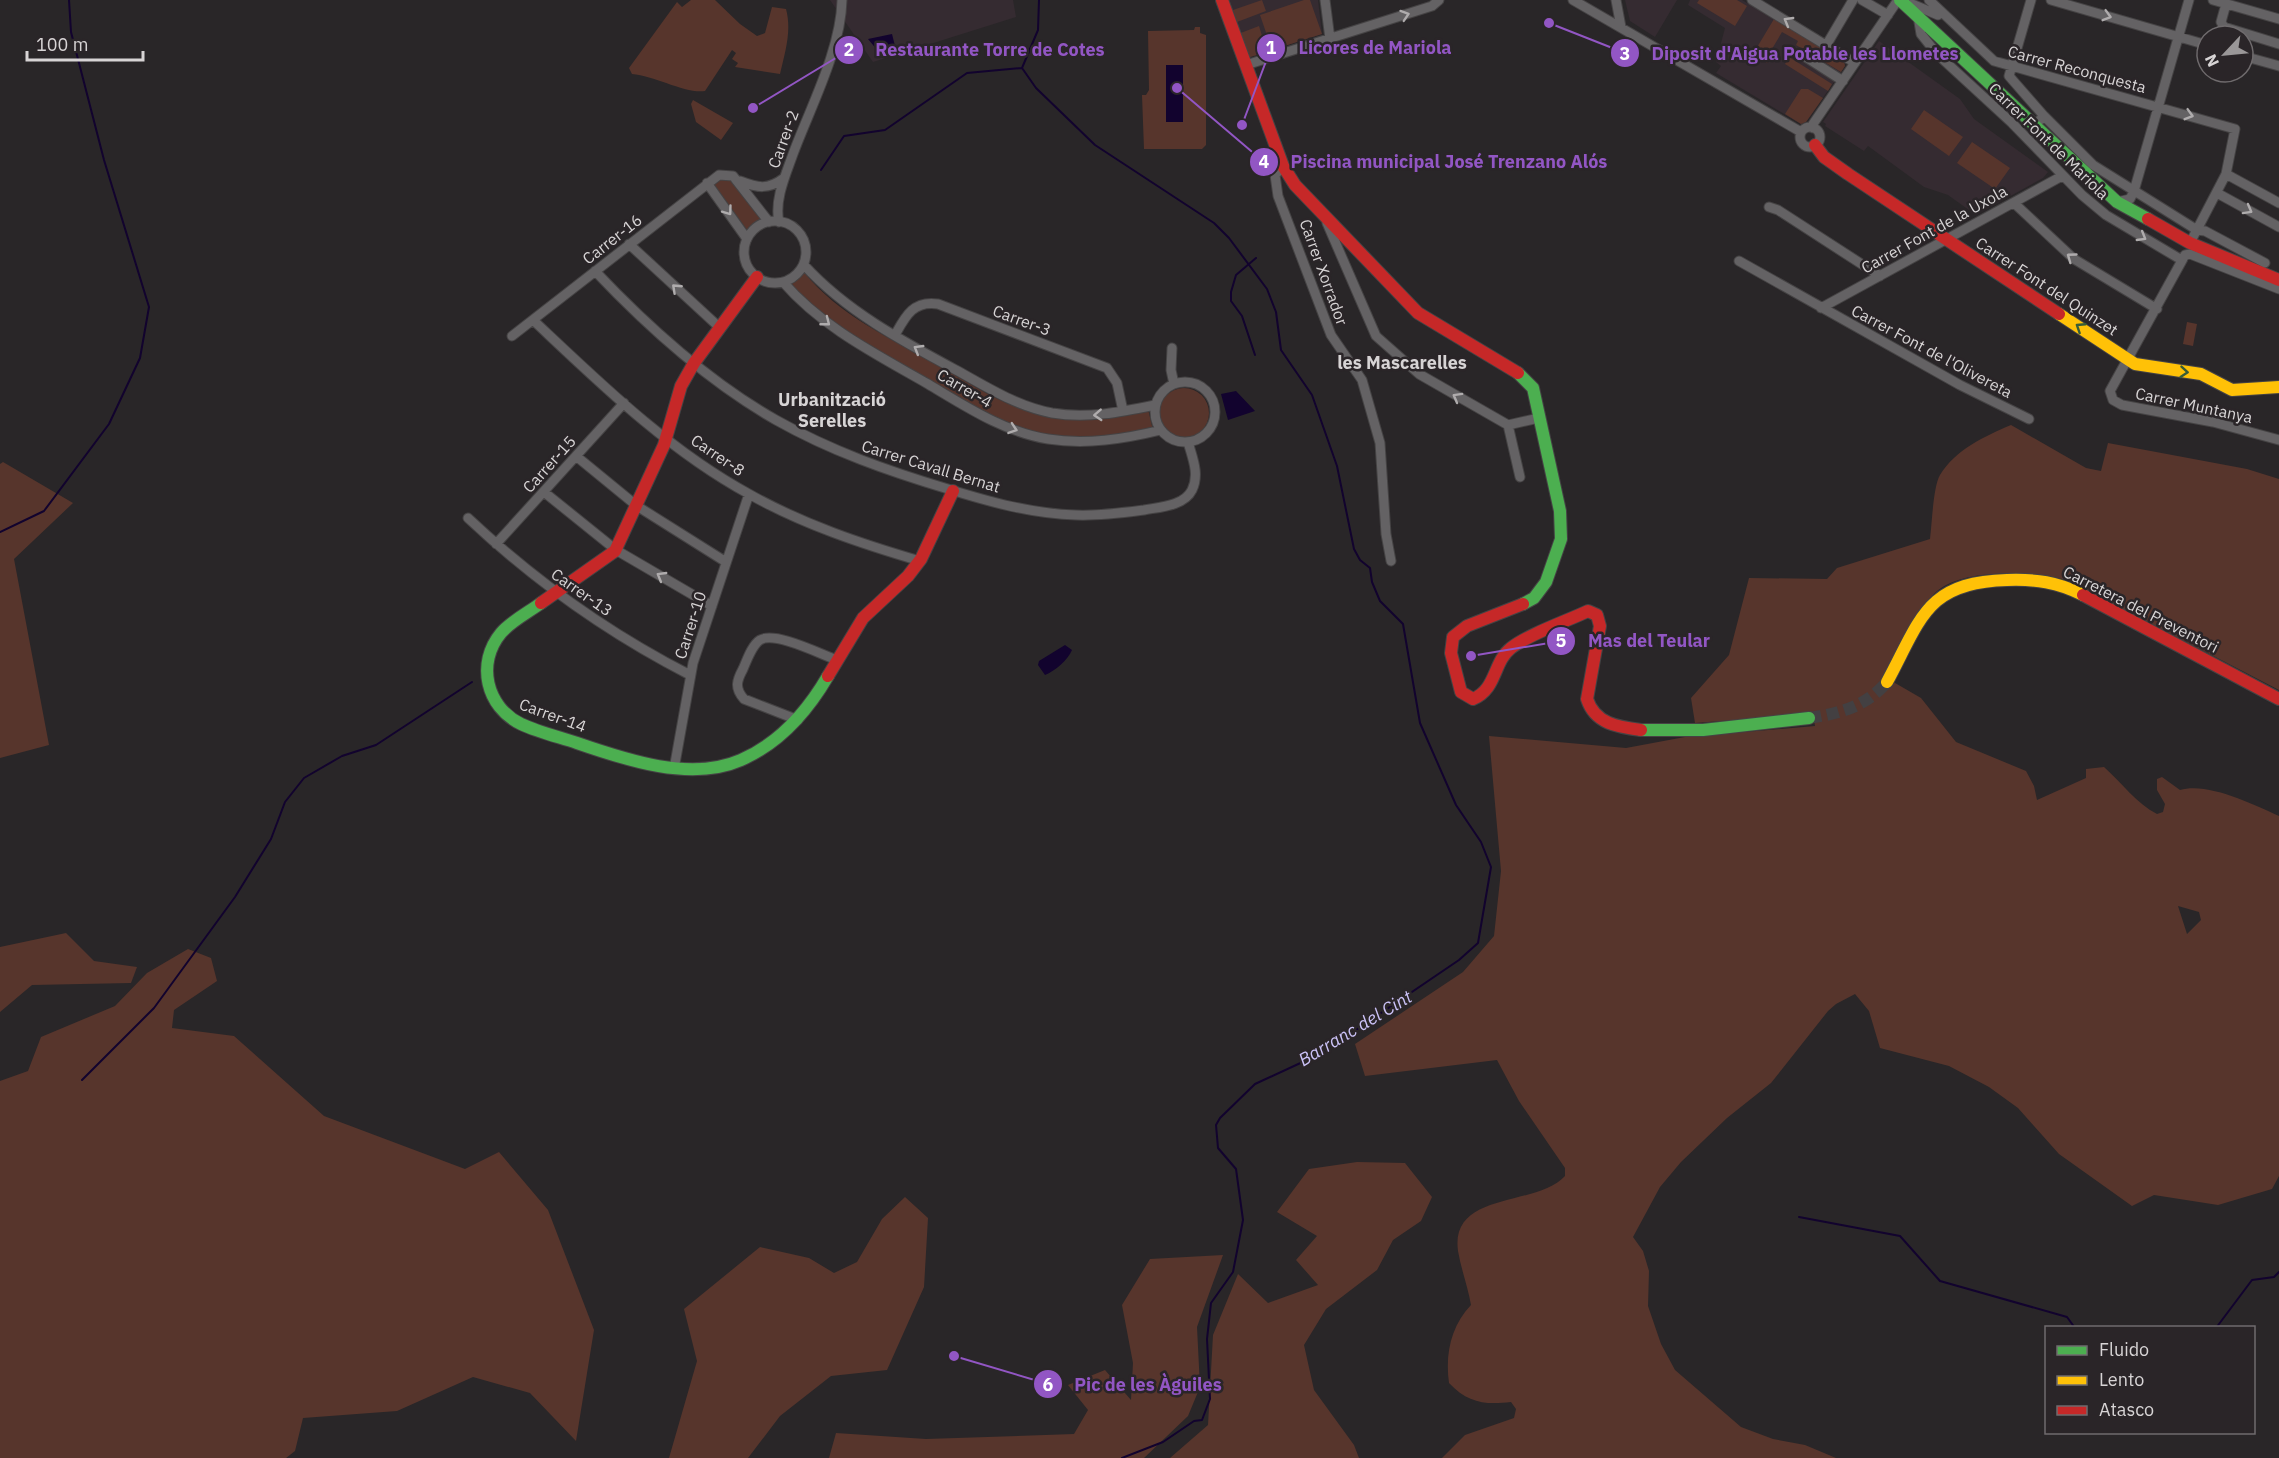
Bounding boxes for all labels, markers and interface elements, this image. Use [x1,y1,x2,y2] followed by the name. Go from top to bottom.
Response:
[1399,9,1410,22] one-way arrow
[2101,9,2112,21] one-way arrow
[1784,17,1794,28] one-way arrow
[27,24,142,62] scale bar
[2195,24,2255,84] north arrow
[1256,30,1463,66] callout: Licores de Mariola
[834,32,1117,68] callout: Restaurante Torre de Cotes
[36,33,88,56] text: 100 m
[1610,35,1971,71] callout: Diposit d'Aigua Potable les Llometes
[1266,36,1277,59] text: 1
[1298,36,1452,59] text: Licores de Mariola
[844,38,854,61] text: 2
[875,38,1105,61] text: Restaurante Torre de Cotes
[2006,41,2149,97] street label: Carrer Reconquesta
[1620,42,1630,65] text: 3
[1651,42,1959,65] text: Diposit d'Aigua Potable les Llometes
[2200,51,2223,70] text: N
[1985,78,2114,204] street label: Carrer Font de Mariola
[763,107,803,171] street label: Carrer-2
[2183,108,2194,120] one-way arrow
[1249,144,1620,180] callout: Piscina municipal José Trenzano Alós
[1259,150,1270,173] text: 4
[1291,150,1607,173] text: Piscina municipal José Trenzano Alós
[1858,180,2011,277] street label: Carrer Font de la Uxola
[2242,203,2252,214] one-way arrow
[720,204,731,215] one-way arrow
[578,210,646,268] street label: Carrer-16
[1296,216,1352,328] street label: Carrer Xorrador
[2136,229,2146,241] one-way arrow
[1972,232,2122,340] street label: Carrer Font del Quinzet
[2067,253,2078,264] one-way arrow
[672,284,682,295] one-way arrow
[990,300,1054,340] street label: Carrer-3
[1848,300,2016,402] street label: Carrer Font de l'Olivereta
[819,314,830,325] one-way arrow
[2075,324,2086,335] one-way arrow
[914,345,924,356] one-way arrow
[1337,351,1467,374] district label: les Mascarelles
[934,364,996,412] street label: Carrer-4
[2180,365,2189,378] one-way arrow
[2134,383,2255,427] street label: Carrer Muntanya
[778,388,886,432] district label: Urbanització Serelles
[1453,393,1463,404] one-way arrow
[1093,408,1102,421] one-way arrow
[1007,421,1018,434] one-way arrow
[687,430,749,480] street label: Carrer-8
[518,431,580,497] street label: Carrer-15
[859,435,1003,497] street label: Carrer Cavall Bernat
[2060,561,2222,657] street label: Carretera del Preventori
[548,564,616,620] street label: Carrer-13
[657,572,667,584] one-way arrow
[670,589,710,661] street label: Carrer-10
[1546,623,1723,659] callout: Mas del Teular
[1556,629,1567,652] text: 5
[1588,629,1710,652] text: Mas del Teular
[517,694,589,736] street label: Carrer-14
[1294,984,1417,1071] water label: Barranc del Cint
[2045,1326,2255,1434] legend
[2099,1338,2149,1361] text: Fluido
[1033,1366,1234,1402] callout: Pic de les Àguiles
[2099,1368,2144,1391] text: Lento
[1074,1372,1222,1396] text: Pic de les Àguiles
[1043,1373,1054,1396] text: 6
[2099,1398,2154,1421] text: Atasco

